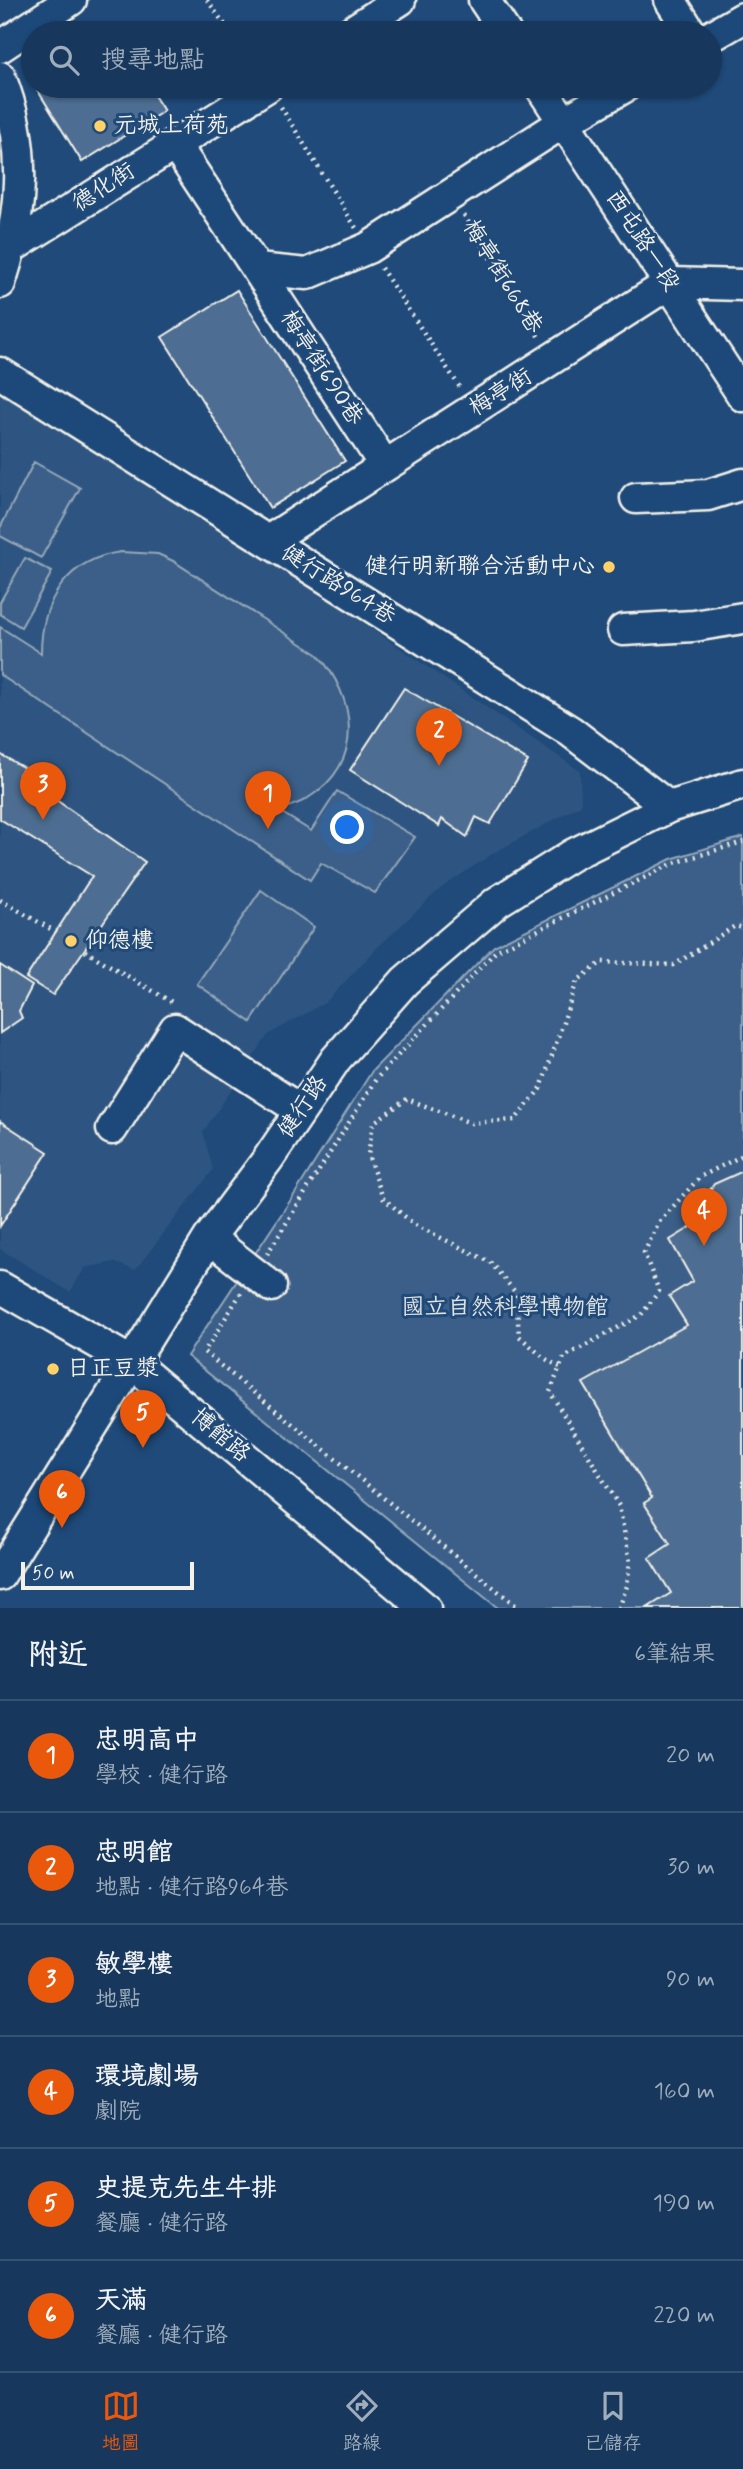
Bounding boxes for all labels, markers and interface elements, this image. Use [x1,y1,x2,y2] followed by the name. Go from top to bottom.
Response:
[21,21,722,98] search box
[45,41,83,79] icon: search
[101,44,205,78] text: 搜尋地點
[114,111,229,141] place label: 元城上荷苑
[92,118,108,134] marker: 元城上荷苑
[67,157,141,219] street label: 德化街
[598,185,686,297] street label: 西屯路一段
[455,214,549,340] street label: 梅亭街668巷
[273,305,370,432] street label: 梅亭街690巷
[464,362,538,424] street label: 梅亭街
[275,538,402,633] street label: 健行路964巷
[365,552,595,582] place label: 健行明新聯合活動中心
[601,559,617,575] marker: 健行明新聯合活動中心
[416,708,462,766] pin: 2
[20,762,66,820] pin: 3
[245,771,291,829] pin: 1
[330,810,364,844] your location
[85,926,154,956] place label: 仰德樓
[63,933,79,949] marker: 仰德樓
[271,1070,335,1144] street label: 健行路
[681,1188,727,1246] pin: 4
[402,1293,609,1323] park label: 國立自然科學博物館
[67,1354,159,1384] place label: 日正豆漿
[45,1361,61,1377] marker: 日正豆漿
[120,1390,166,1448] pin: 5
[184,1402,256,1470] street label: 博館路
[39,1470,85,1528] pin: 6
[21,1559,194,1591] scale bar
[32,1561,75,1586] text: 50 m
[28,1636,88,1675] text: 附近
[634,1640,715,1670] text: 6筆結果
[95,1724,199,1758] text: 忠明高中
[46,1741,56,1771] text: 1
[666,1741,715,1771] text: 20 m
[95,1761,228,1791] text: 學校 · 健行路
[95,1836,173,1870] text: 忠明館
[45,1853,57,1883] text: 2
[667,1853,715,1883] text: 30 m
[95,1873,288,1903] text: 地點 · 健行路964巷
[95,1948,173,1982] text: 敏學樓
[46,1965,56,1995] text: 3
[666,1965,715,1995] text: 90 m
[95,1985,141,2015] text: 地點
[95,2060,199,2094] text: 環境劇場
[44,2077,58,2107] text: 4
[654,2077,715,2107] text: 160 m
[95,2097,141,2127] text: 劇院
[95,2172,277,2206] text: 史提克先生牛排
[44,2189,58,2219] text: 5
[653,2189,715,2219] text: 190 m
[95,2209,228,2239] text: 餐廳 · 健行路
[95,2284,147,2318] text: 天滿
[45,2301,57,2331] text: 6
[653,2301,715,2331] text: 220 m
[95,2321,228,2351] text: 餐廳 · 健行路
[102,2387,140,2456] tab: 地圖
[343,2387,381,2456] tab: 路線
[584,2387,641,2456] tab: 已儲存

